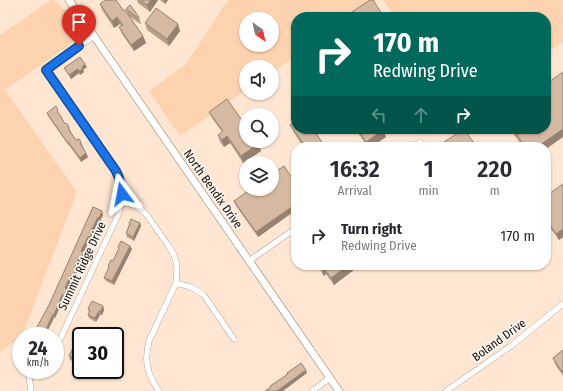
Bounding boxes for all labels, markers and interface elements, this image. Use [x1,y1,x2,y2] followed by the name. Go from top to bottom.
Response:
[62,5,96,46] pin
[68,11,90,33] icon: arrive
[239,12,279,52] north arrow
[239,12,279,196] map controls
[373,26,439,59] text: 170 m
[307,28,359,80] icon: right
[239,60,279,100] button: sound
[373,60,478,82] text: Redwing Drive
[368,104,390,126] icon: left
[410,104,432,126] icon: ahead
[452,104,474,126] icon: right
[239,108,279,148] button: search
[181,147,245,231] street label: North Bendix Drive
[330,155,380,183] text: 16:32
[424,155,434,183] text: 1
[477,155,512,183] text: 220
[239,156,279,196] button: layers
[101,173,143,215] position arrow
[338,183,372,198] text: Arrival
[419,183,439,198] text: min
[490,183,500,198] text: m
[55,219,109,312] street label: Summit Ridge Drive
[341,220,402,238] text: Turn right
[307,225,329,247] icon: right
[500,227,535,245] text: 170 m
[341,238,417,253] text: Redwing Drive
[469,316,529,364] street label: Boland Drive
[72,327,124,379] speed limit sign: 30
[28,336,48,360] text: 24
[27,357,49,369] text: km/h

